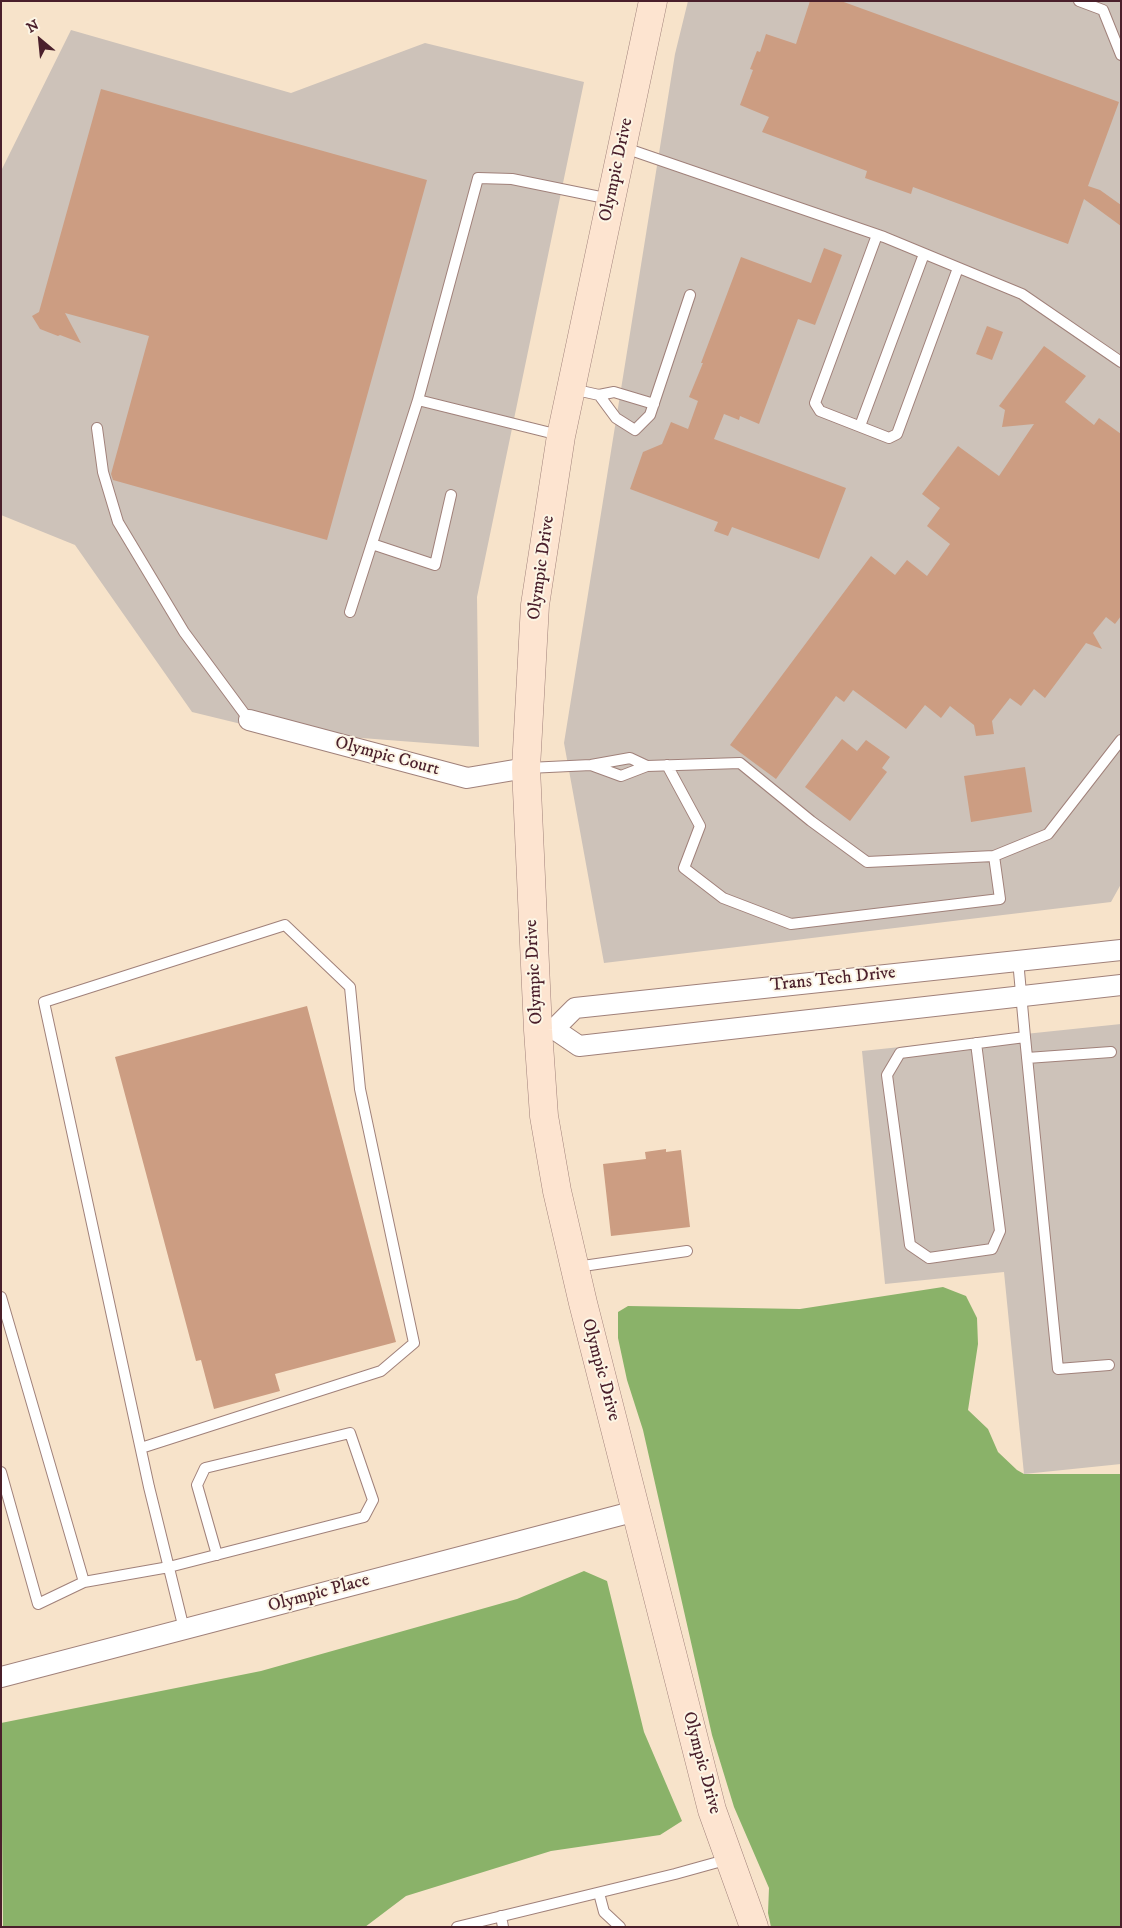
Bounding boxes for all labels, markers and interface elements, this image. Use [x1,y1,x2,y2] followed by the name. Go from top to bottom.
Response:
[15,15,65,65] north arrow
[24,16,42,37] text: N
[595,116,639,224] street label: Olympic Drive
[524,514,560,622] street label: Olympic Drive
[333,733,441,781] street label: Olympic Court
[521,919,549,1025] street label: Olympic Drive
[769,963,897,997] street label: Trans Tech Drive
[576,1316,624,1424] street label: Olympic Drive
[266,1570,372,1618] street label: Olympic Place
[677,1709,725,1817] street label: Olympic Drive

